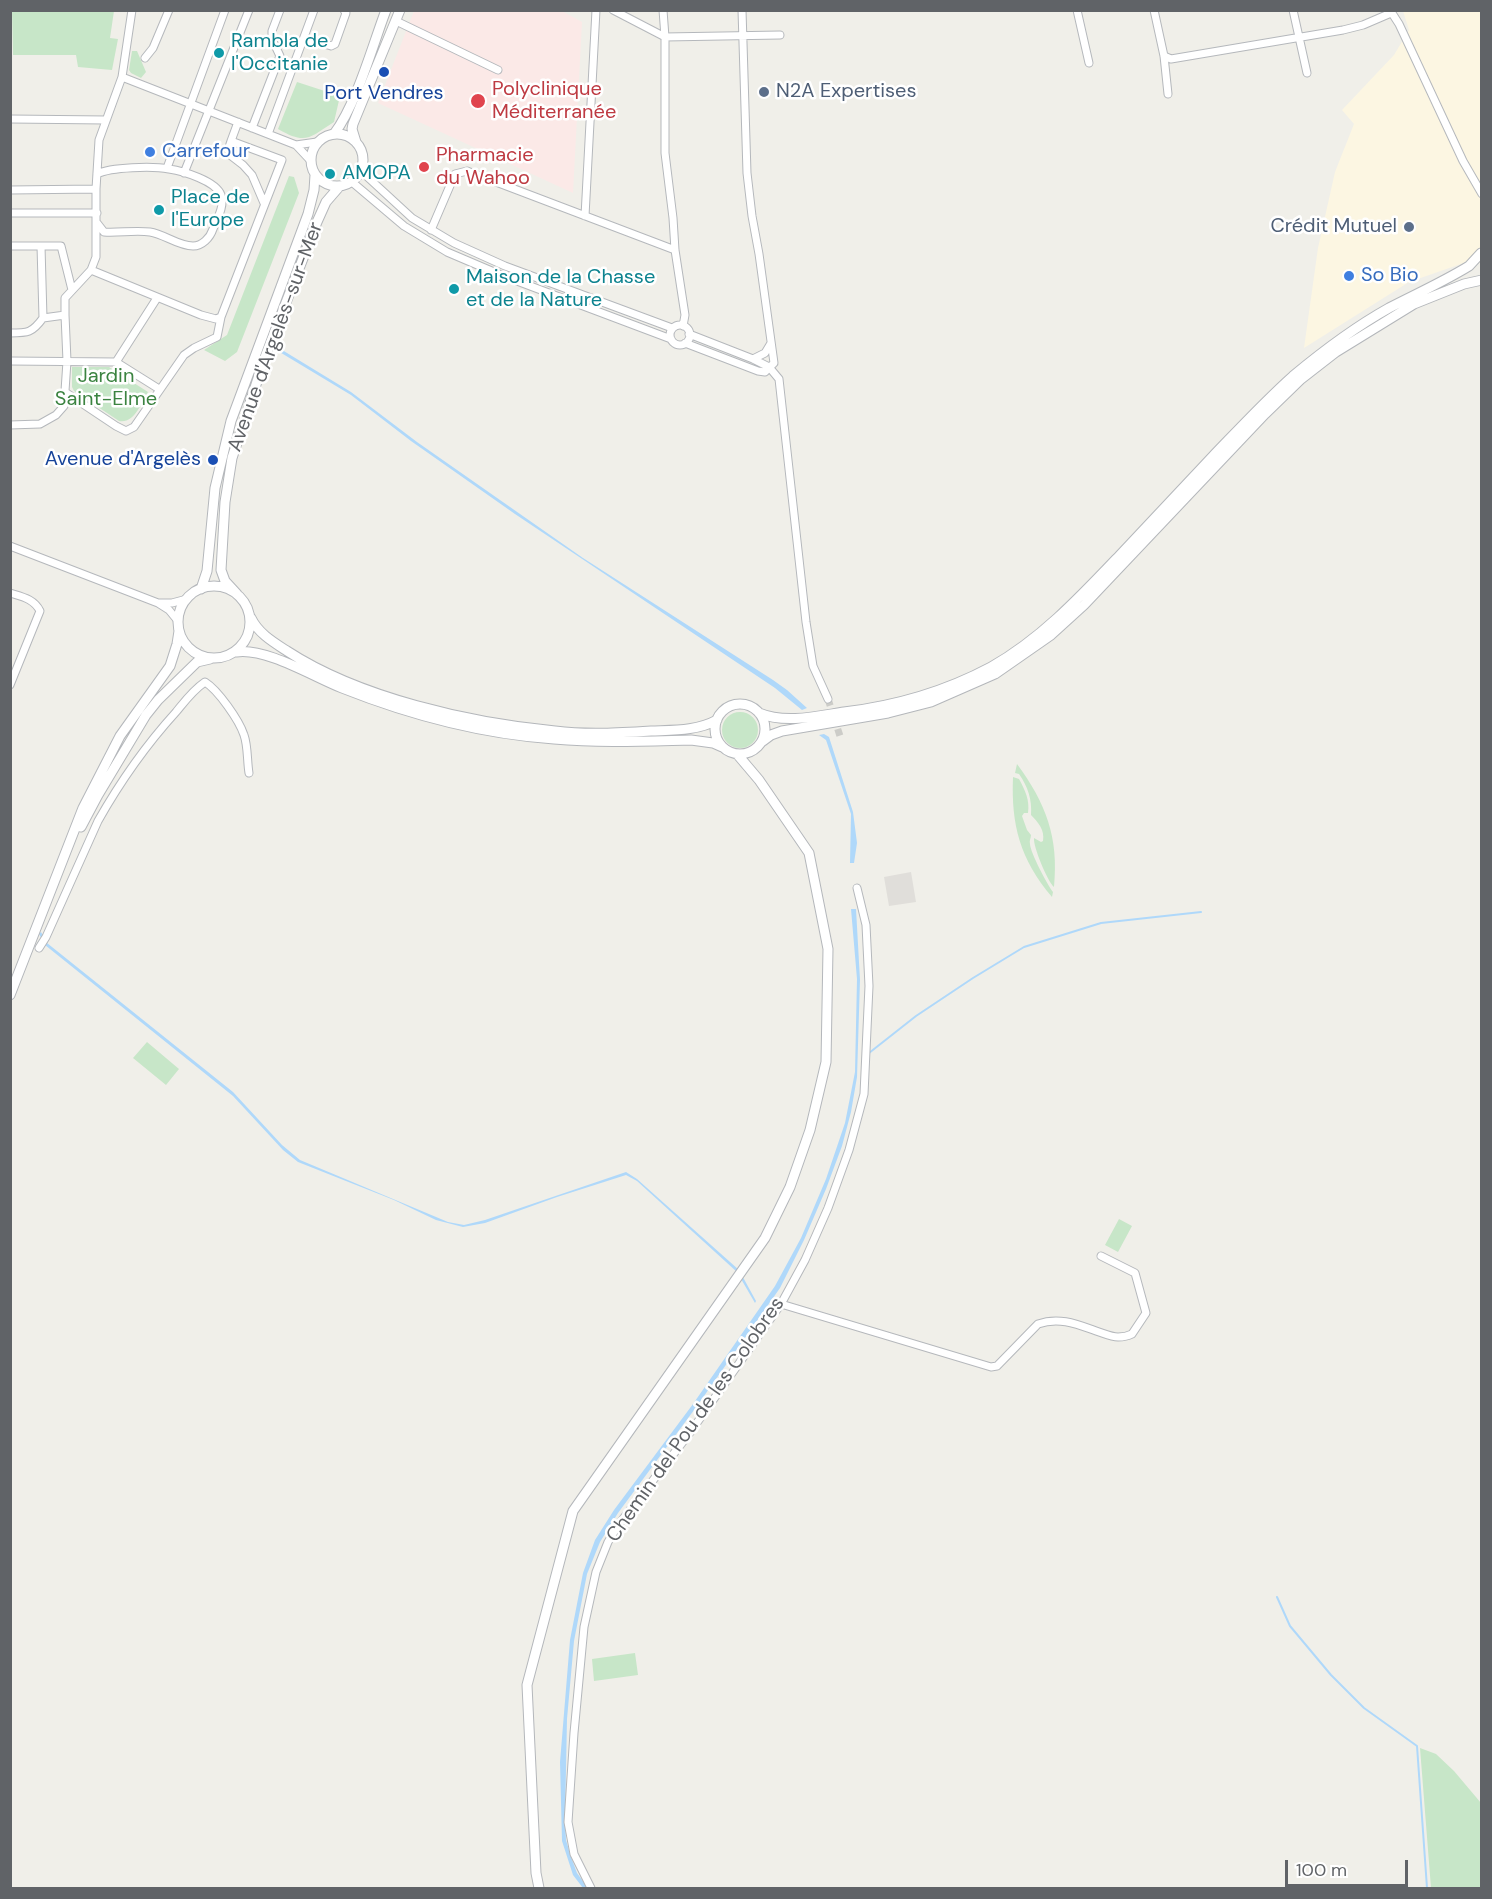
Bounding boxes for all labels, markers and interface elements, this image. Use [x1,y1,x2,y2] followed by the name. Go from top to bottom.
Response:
[231,30,328,77] place label: Rambla de l'Occitanie
[212,46,226,60] marker: Rambla de l'Occitanie
[377,65,391,79] marker: Port Vendres
[492,78,616,125] place label: Polyclinique Méditerranée
[776,80,917,104] place label: N2A Expertises
[324,82,444,106] place label: Port Vendres
[757,85,771,99] marker: N2A Expertises
[469,92,487,110] marker: Polyclinique Méditerranée
[162,140,250,164] place label: Carrefour
[436,144,534,191] place label: Pharmacie du Wahoo
[143,145,157,159] marker: Carrefour
[417,160,431,174] marker: Pharmacie du Wahoo
[342,162,411,186] place label: AMOPA
[323,167,337,181] marker: AMOPA
[171,186,250,233] place label: Place de l'Europe
[152,203,166,217] marker: Place de l'Europe
[1270,215,1397,239] place label: Crédit Mutuel
[223,219,329,455] street label: Avenue d'Argelès-sur-Mer
[1402,220,1416,234] marker: Crédit Mutuel
[1361,264,1418,288] place label: So Bio
[466,266,655,313] place label: Maison de la Chasse et de la Nature
[1342,269,1356,283] marker: So Bio
[447,282,461,296] marker: Maison de la Chasse et de la Nature
[55,365,157,412] park label: Jardin Saint-Elme
[45,448,201,472] place label: Avenue d'Argelès
[206,453,220,467] marker: Avenue d'Argelès
[602,1293,790,1547] street label: Chemin del Pou de les Colobres
[1288,1848,1411,1886] scale bar
[1296,1858,1347,1882] text: 100 m

